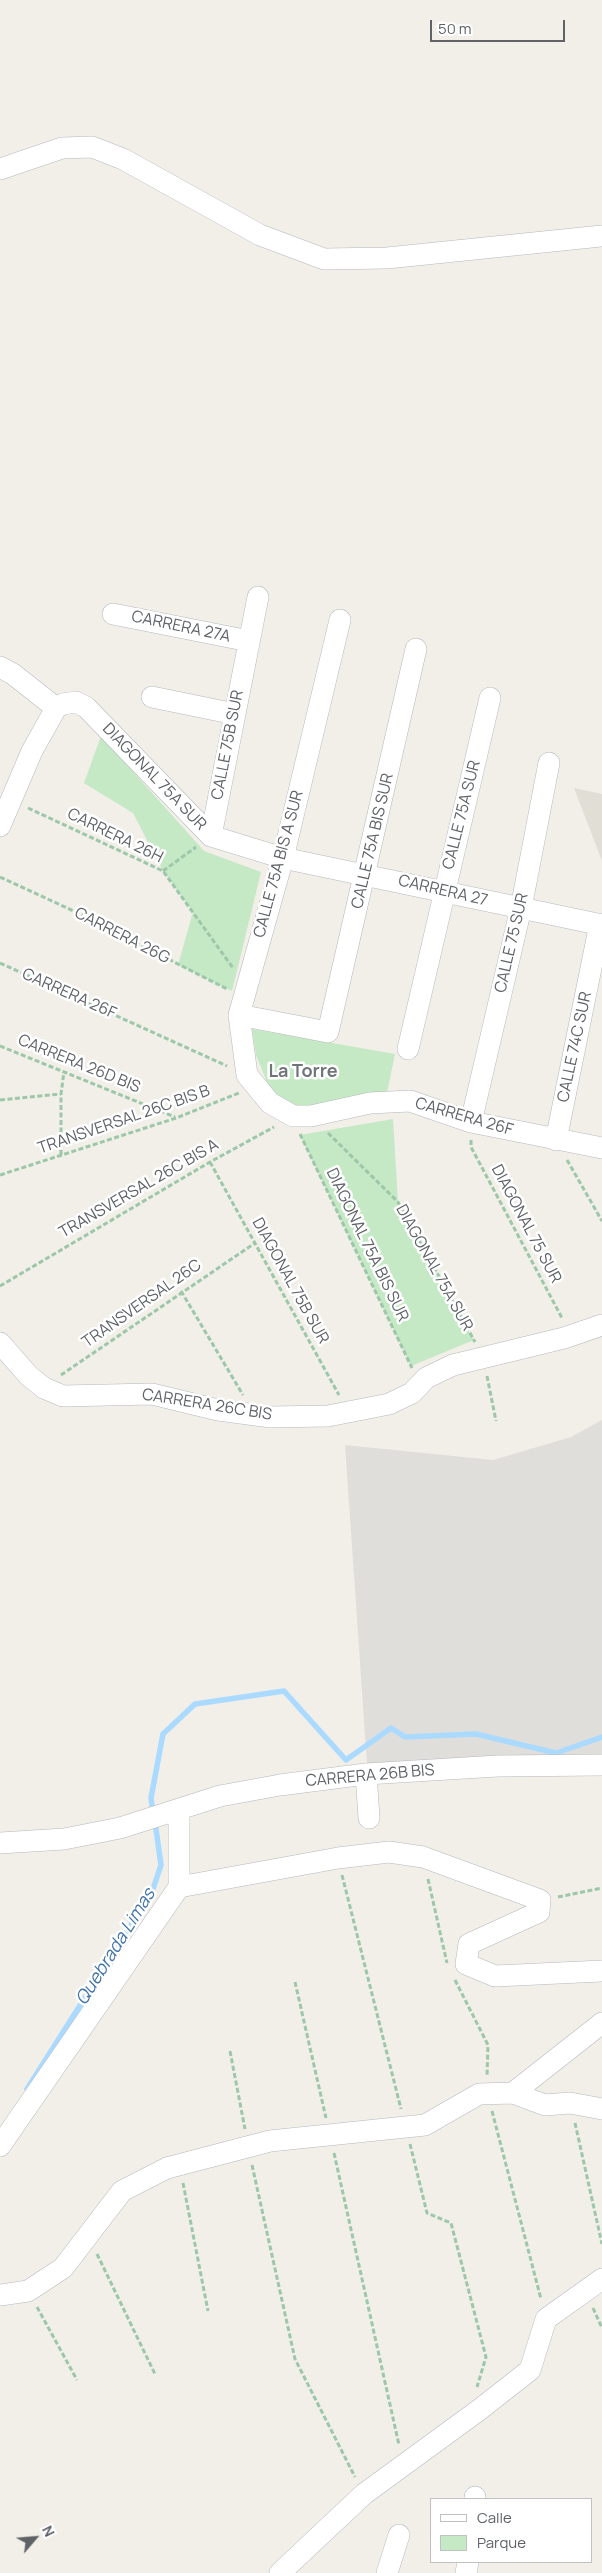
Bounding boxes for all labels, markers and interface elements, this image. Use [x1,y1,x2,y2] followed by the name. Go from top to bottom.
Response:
[432,10,567,42] scale bar
[438,18,472,39] text: 50 m
[130,607,232,647] street label: CARRERA 27A
[208,688,248,802] street label: CALLE 75B SUR
[98,719,210,835] street label: DIAGONAL 75A SUR
[439,758,485,872] street label: CALLE 75A SUR
[348,771,398,911] street label: CALLE 75A BIS SUR
[250,788,308,940] street label: CALLE 75A BIS A SUR
[64,805,166,867] street label: CARRERA 26H
[396,871,490,911] street label: CARRERA 27
[491,891,533,995] street label: CALLE 75 SUR
[71,904,173,968] street label: CARRERA 26G
[19,965,119,1023] street label: CARRERA 26F
[554,990,596,1104] street label: CALLE 74C SUR
[15,1031,143,1097] street label: CARRERA 26D BIS
[268,1061,338,1083] district label: La Torre
[35,1082,213,1158] street label: TRANSVERSAL 26C BIS B
[413,1094,515,1140] street label: CARRERA 26F
[56,1135,222,1243] street label: TRANSVERSAL 26C BIS A
[487,1162,565,1286] street label: DIAGONAL 75 SUR
[322,1165,412,1325] street label: DIAGONAL 75A BIS SUR
[391,1202,477,1334] street label: DIAGONAL 75A SUR
[247,1215,333,1347] street label: DIAGONAL 75B SUR
[79,1256,205,1352] street label: TRANSVERSAL 26C
[141,1385,273,1425] street label: CARRERA 26C BIS
[305,1761,435,1791] street label: CARRERA 26B BIS
[71,1885,161,2009] water label: Quebrada Limas
[430,2498,592,2563] legend
[477,2507,512,2528] text: Calle
[10,2513,60,2563] north arrow
[38,2522,60,2540] text: N
[477,2532,526,2553] text: Parque

